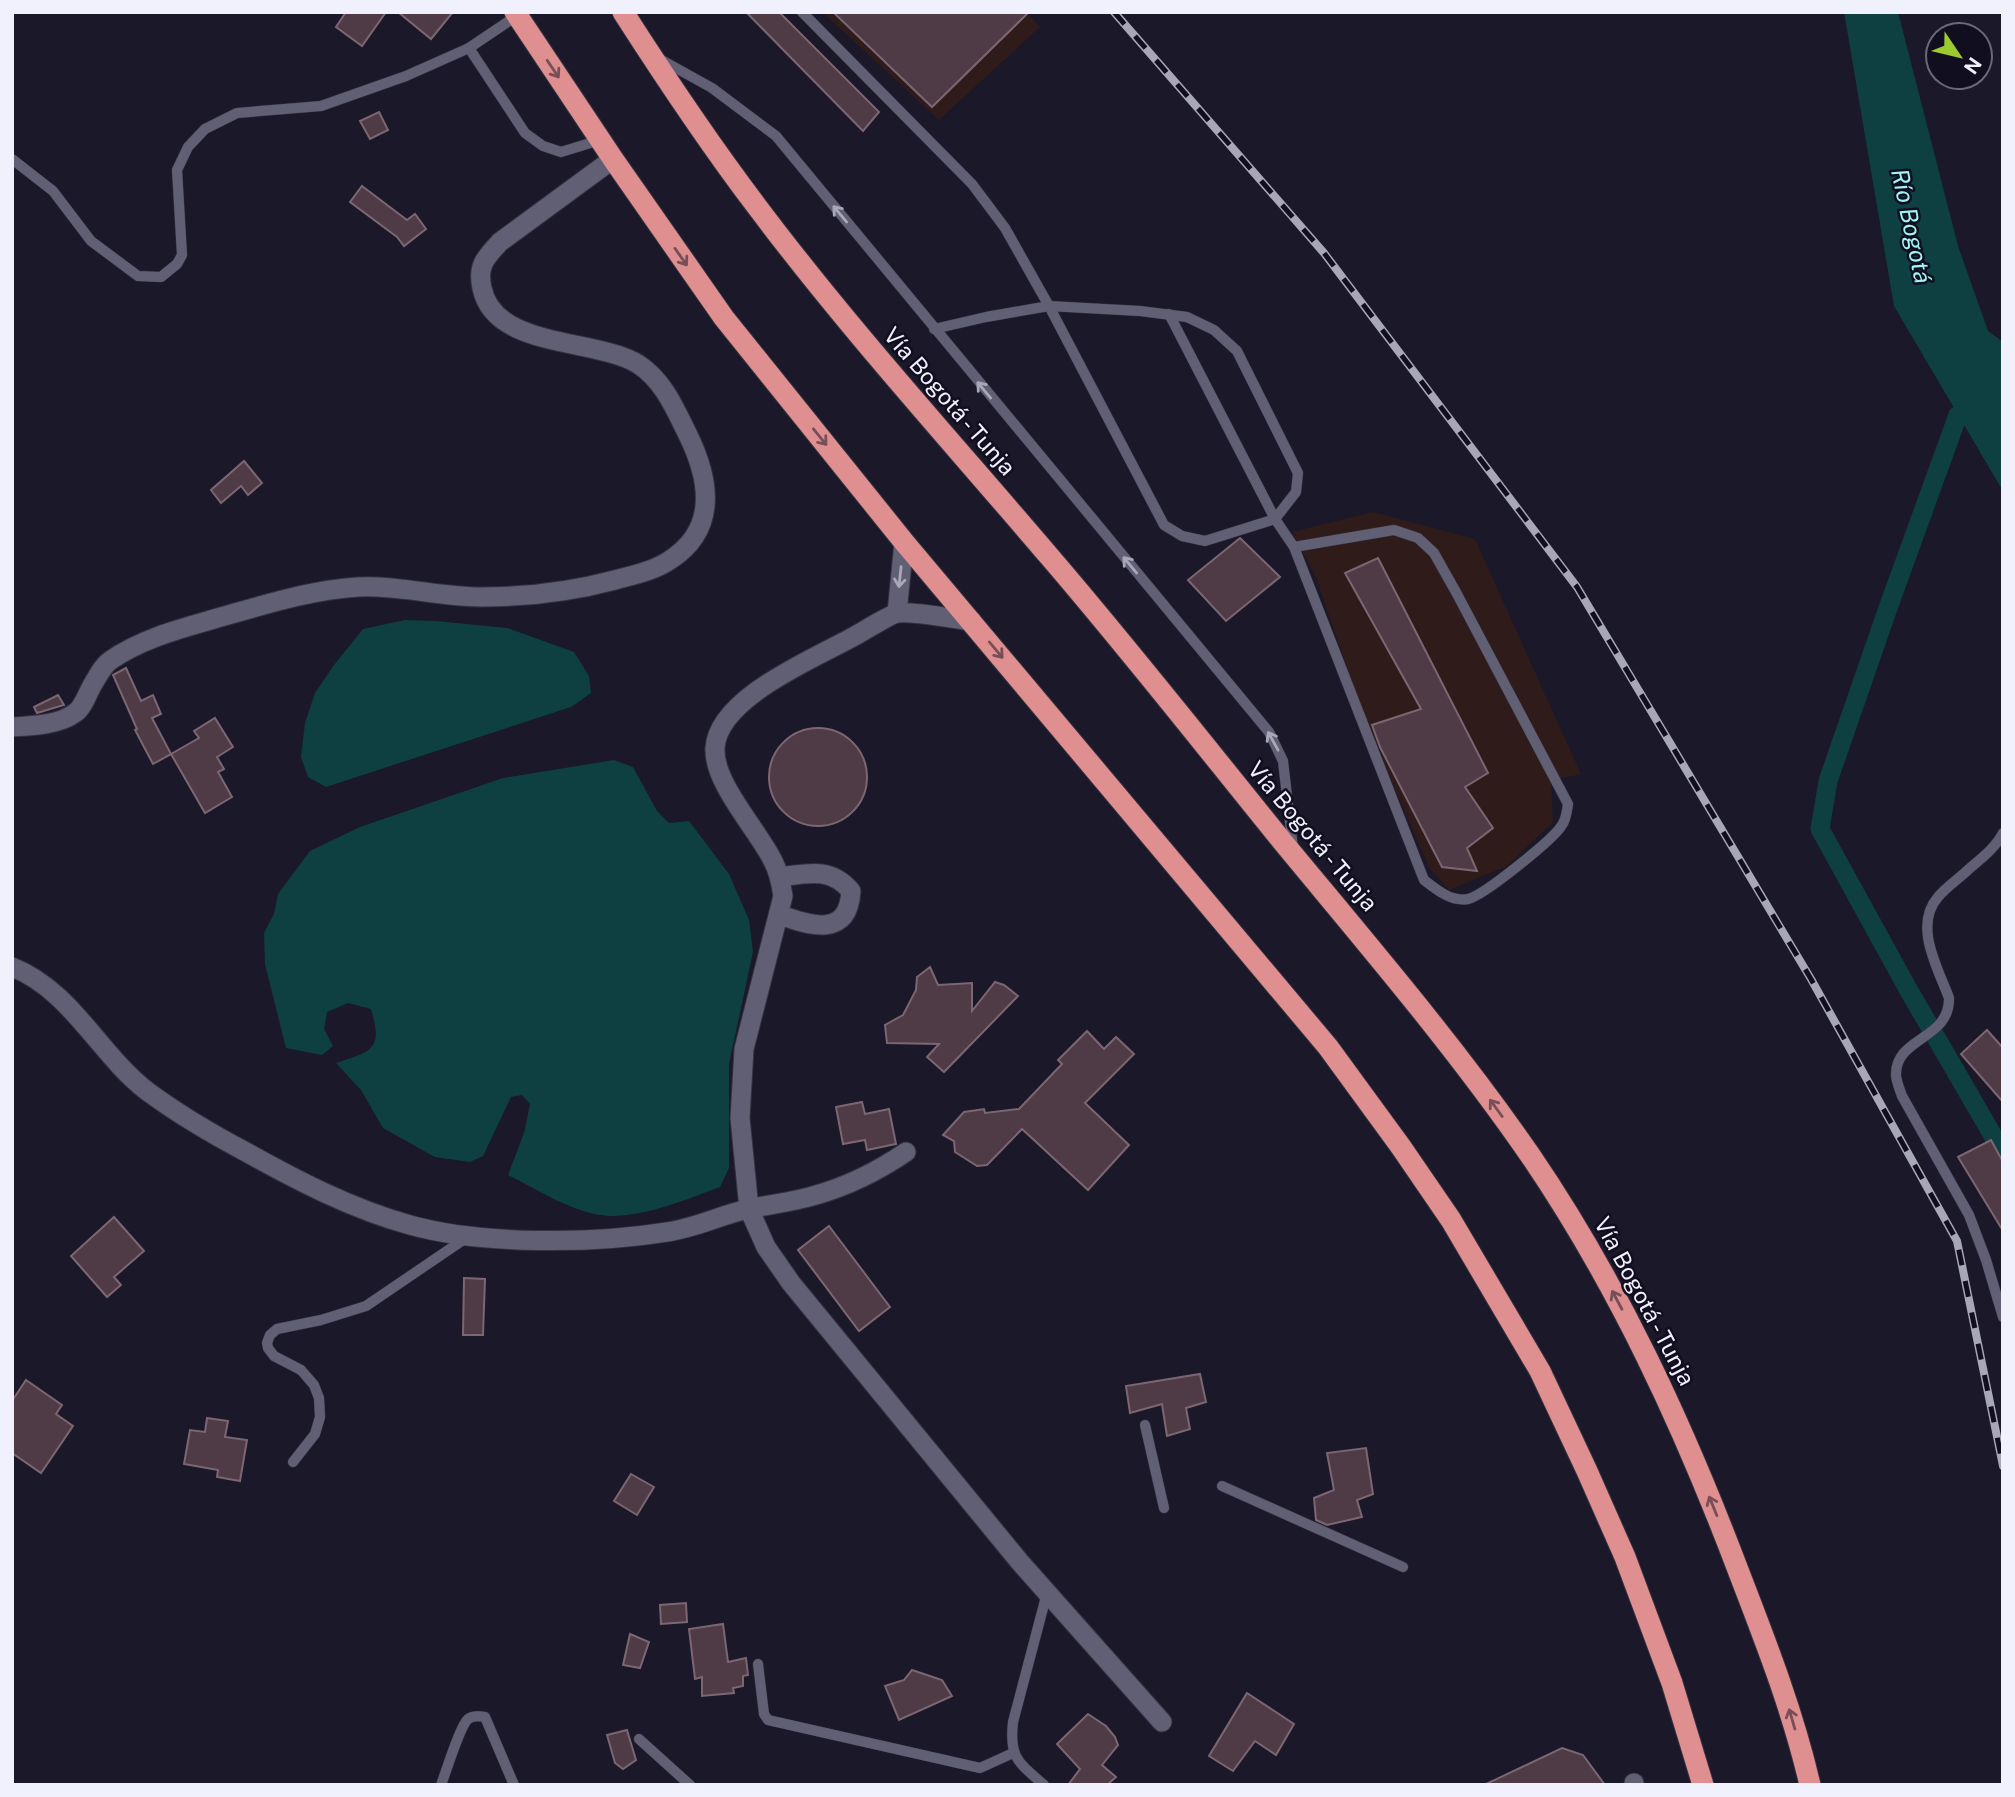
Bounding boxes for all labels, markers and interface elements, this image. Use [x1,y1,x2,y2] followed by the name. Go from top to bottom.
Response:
[1924,21,1994,91] north arrow
[1960,53,1986,78] text: N
[546,59,561,78] one-way arrow
[1886,166,1938,286] water label: Río Bogotá
[833,205,848,223] one-way arrow
[674,247,688,266] one-way arrow
[878,322,1022,480] street label: Vía Bogotá - Tunja
[977,381,992,399] one-way arrow
[812,428,828,446] one-way arrow
[1122,556,1137,574] one-way arrow
[893,565,906,588] one-way arrow
[988,641,1004,659] one-way arrow
[1266,732,1280,752] one-way arrow
[1243,756,1383,916] street label: Vía Bogotá - Tunja
[1488,1099,1503,1118] one-way arrow
[1589,1212,1701,1390] street label: Vía Bogotá - Tunja
[1610,1290,1623,1311] one-way arrow
[1706,1495,1719,1517] one-way arrow
[1785,1708,1798,1730] one-way arrow

